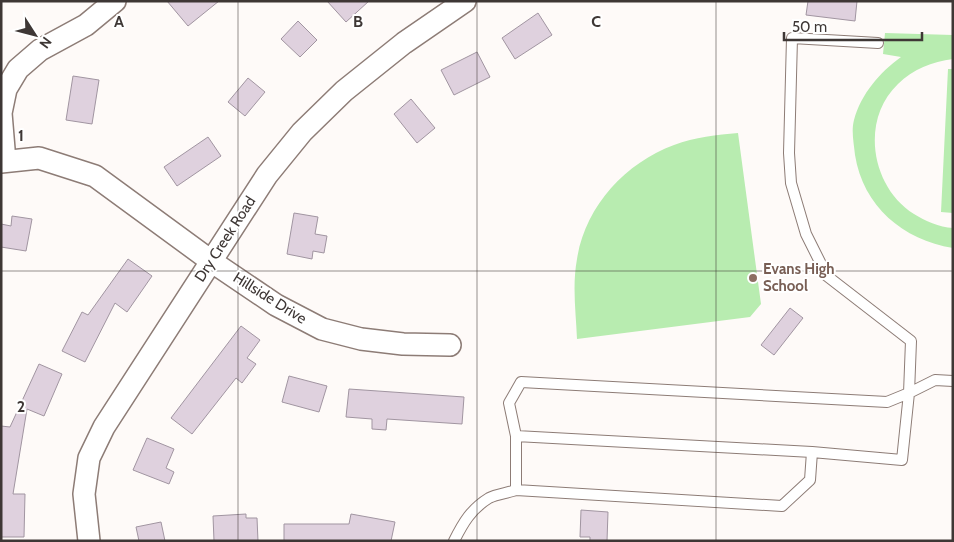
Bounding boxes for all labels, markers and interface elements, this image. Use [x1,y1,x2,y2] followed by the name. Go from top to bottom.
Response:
[10,10,60,60] north arrow
[784,10,922,42] scale bar
[114,12,124,31] text: A
[353,12,363,31] text: B
[591,12,601,31] text: C
[792,18,827,36] text: 50 m
[35,33,56,52] text: N
[18,126,24,145] text: 1
[191,193,259,285] street label: Dry Creek Road
[763,260,835,295] place label: Evans High School
[230,268,310,328] street label: Hillside Drive
[747,272,759,284] marker: Evans High School
[17,397,25,416] text: 2

